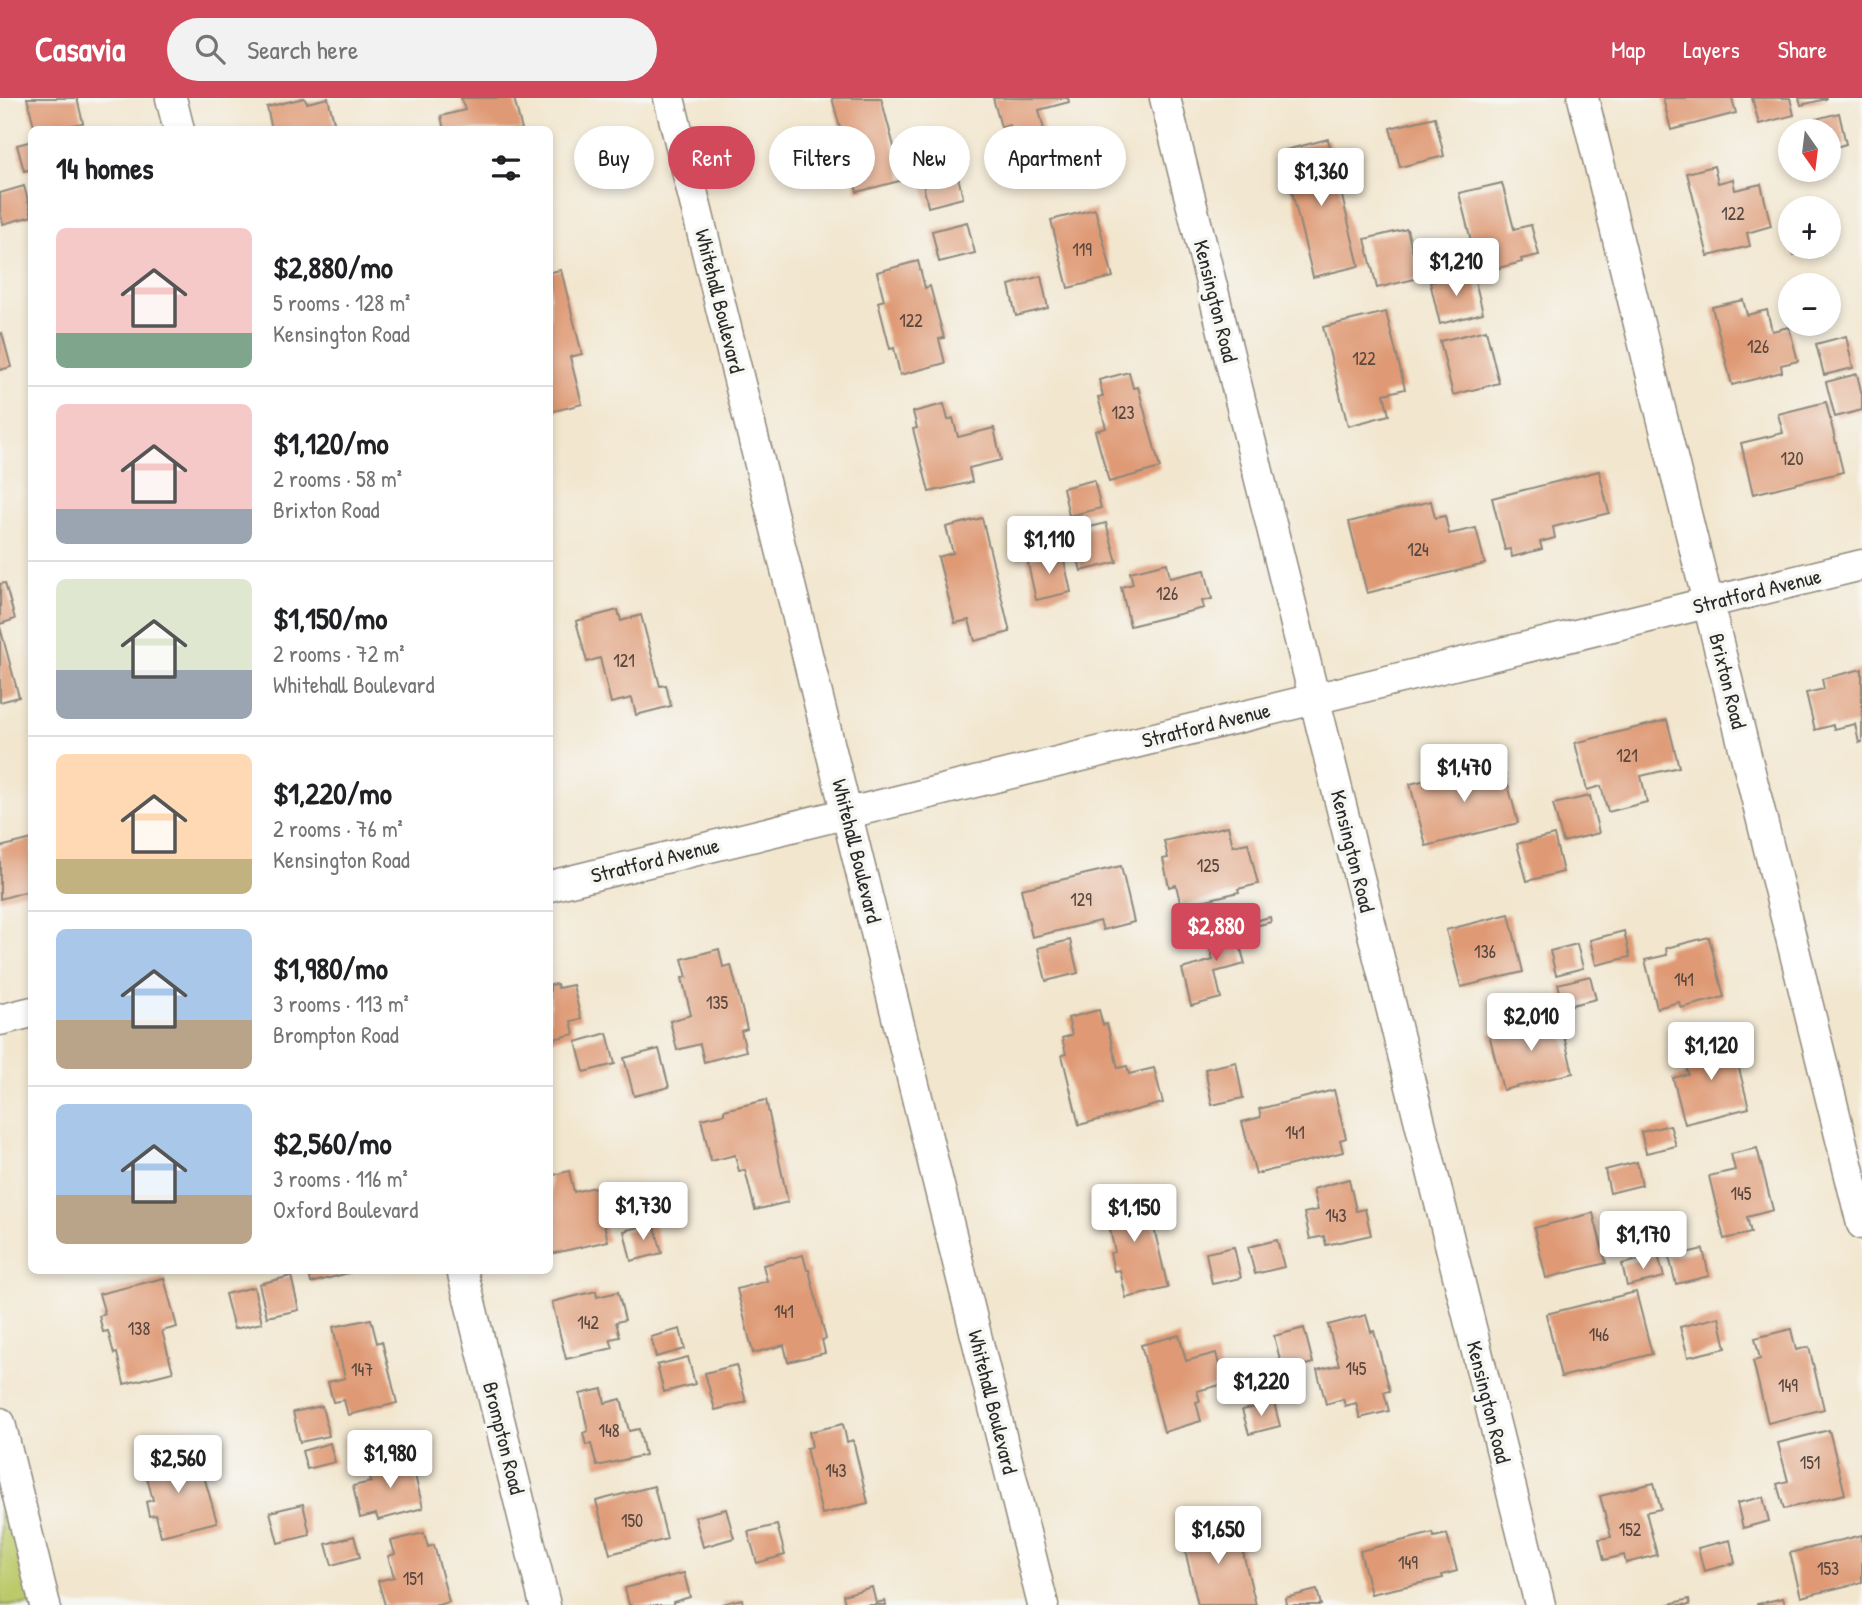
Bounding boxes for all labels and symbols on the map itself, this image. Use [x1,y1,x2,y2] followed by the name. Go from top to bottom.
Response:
[1778,119,1841,182] north arrow
[1264,148,1378,208] pin: $1,360
[1721,201,1745,226] house number: 122
[688,226,752,376] street label: Whitehall Boulevard
[1072,237,1092,262] house number: 119
[1187,237,1245,365] street label: Kensington Road
[1399,238,1513,298] pin: $1,210
[899,308,923,333] house number: 122
[1747,334,1769,359] house number: 126
[1352,346,1376,371] house number: 122
[1111,400,1135,425] house number: 123
[1780,446,1804,471] house number: 120
[992,517,1106,576] pin: $1,110
[1407,537,1429,562] house number: 124
[1690,561,1824,621] street label: Stratford Avenue
[1156,581,1178,606] house number: 126
[1702,630,1754,732] street label: Brixton Road
[613,648,635,673] house number: 121
[1139,695,1273,755] street label: Stratford Avenue
[1616,743,1638,768] house number: 121
[1407,744,1521,804] pin: $1,470
[825,776,889,926] street label: Whitehall Boulevard
[1324,787,1382,915] street label: Kensington Road
[588,830,722,890] street label: Stratford Avenue
[1197,853,1220,878] house number: 125
[1070,887,1092,912] house number: 129
[1159,904,1273,963] pin: $2,880
[1474,939,1496,964] house number: 136
[1674,967,1694,992] house number: 141
[706,990,728,1015] house number: 135
[1474,993,1588,1053] pin: $2,010
[1654,1023,1768,1082] pin: $1,120
[1285,1120,1305,1145] house number: 141
[1731,1181,1752,1206] house number: 145
[586,1182,700,1242] pin: $1,730
[1077,1184,1191,1244] pin: $1,150
[1325,1203,1347,1228] house number: 143
[1586,1212,1700,1271] pin: $1,170
[774,1299,794,1324] house number: 141
[577,1310,599,1335] house number: 142
[128,1316,150,1341] house number: 138
[1589,1322,1609,1347] house number: 146
[961,1327,1025,1477] street label: Whitehall Boulevard
[1460,1338,1518,1466] street label: Kensington Road
[1346,1356,1367,1381] house number: 145
[351,1357,373,1382] house number: 147
[1204,1358,1318,1418] pin: $1,220
[1778,1373,1798,1398] house number: 149
[476,1379,532,1497] street label: Brompton Road
[598,1418,620,1443] house number: 148
[333,1430,447,1490] pin: $1,980
[121,1436,235,1495] pin: $2,560
[1800,1450,1820,1475] house number: 151
[825,1458,847,1483] house number: 143
[1161,1506,1275,1566] pin: $1,650
[621,1508,643,1533] house number: 150
[1619,1517,1642,1542] house number: 152
[1398,1550,1418,1575] house number: 149
[1817,1556,1839,1581] house number: 153
[403,1566,423,1591] house number: 151

